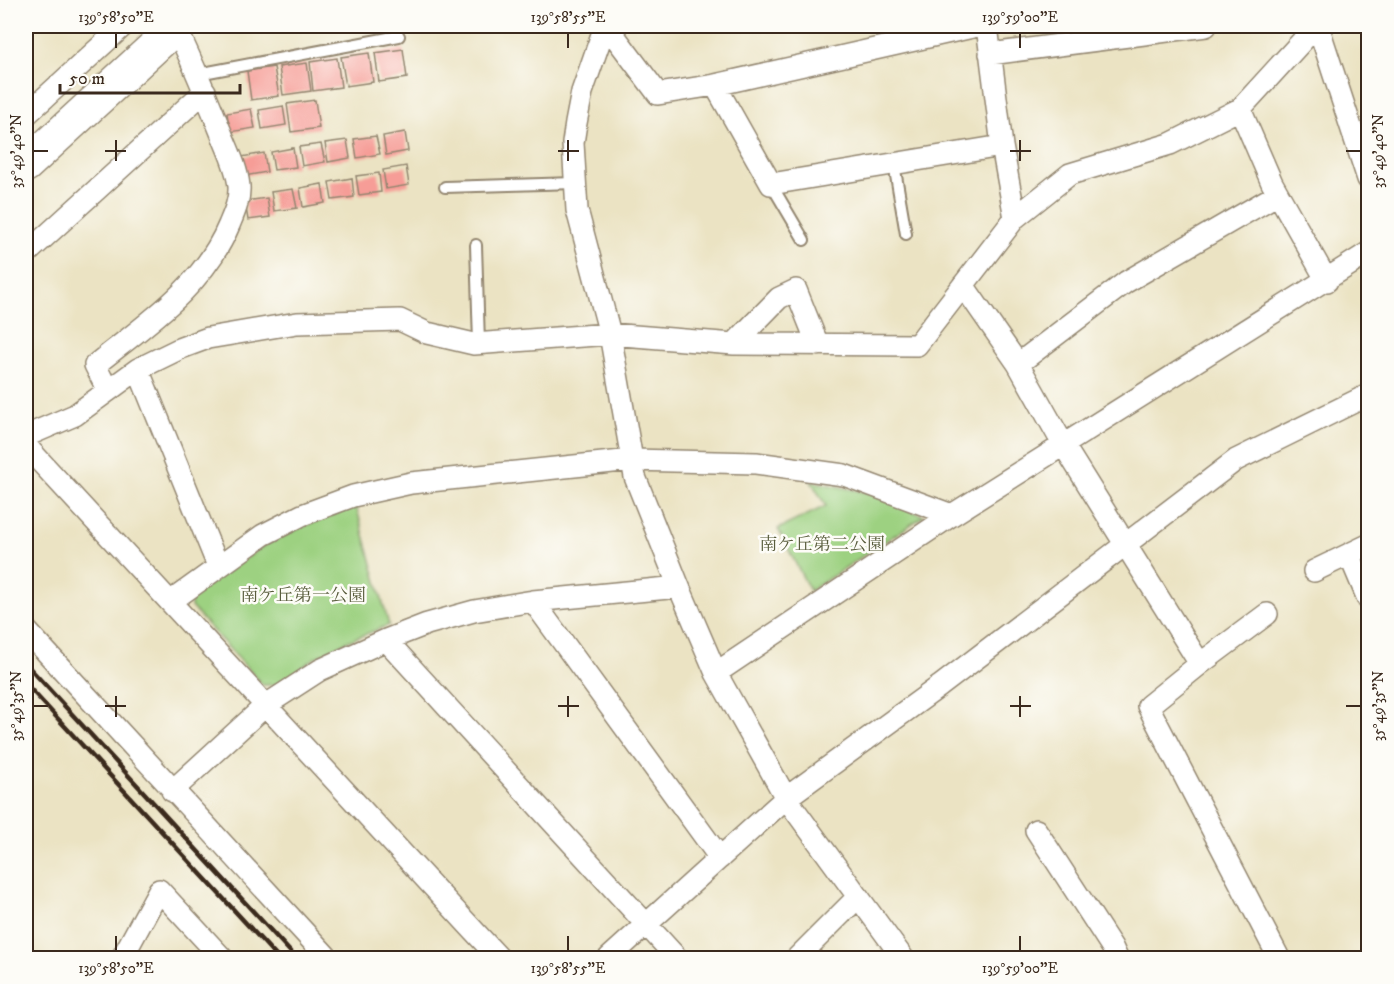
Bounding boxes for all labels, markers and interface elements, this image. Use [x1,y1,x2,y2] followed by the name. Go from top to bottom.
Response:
[78,8,154,27] text: 139°58'50"E
[530,8,606,27] text: 139°58'55"E
[982,8,1059,27] text: 139°59'00"E
[60,57,240,95] scale bar
[69,68,105,90] text: 50 m
[7,114,26,188] text: 35°49'40"N
[1369,114,1388,188] text: 35°49'40"N
[759,534,885,556] park label: 南ケ丘第二公園
[240,585,366,607] park label: 南ケ丘第一公園
[7,671,26,741] text: 35°49'35"N
[1369,671,1388,741] text: 35°49'35"N
[78,959,154,978] text: 139°58'50"E
[530,959,606,978] text: 139°58'55"E
[982,959,1059,978] text: 139°59'00"E

